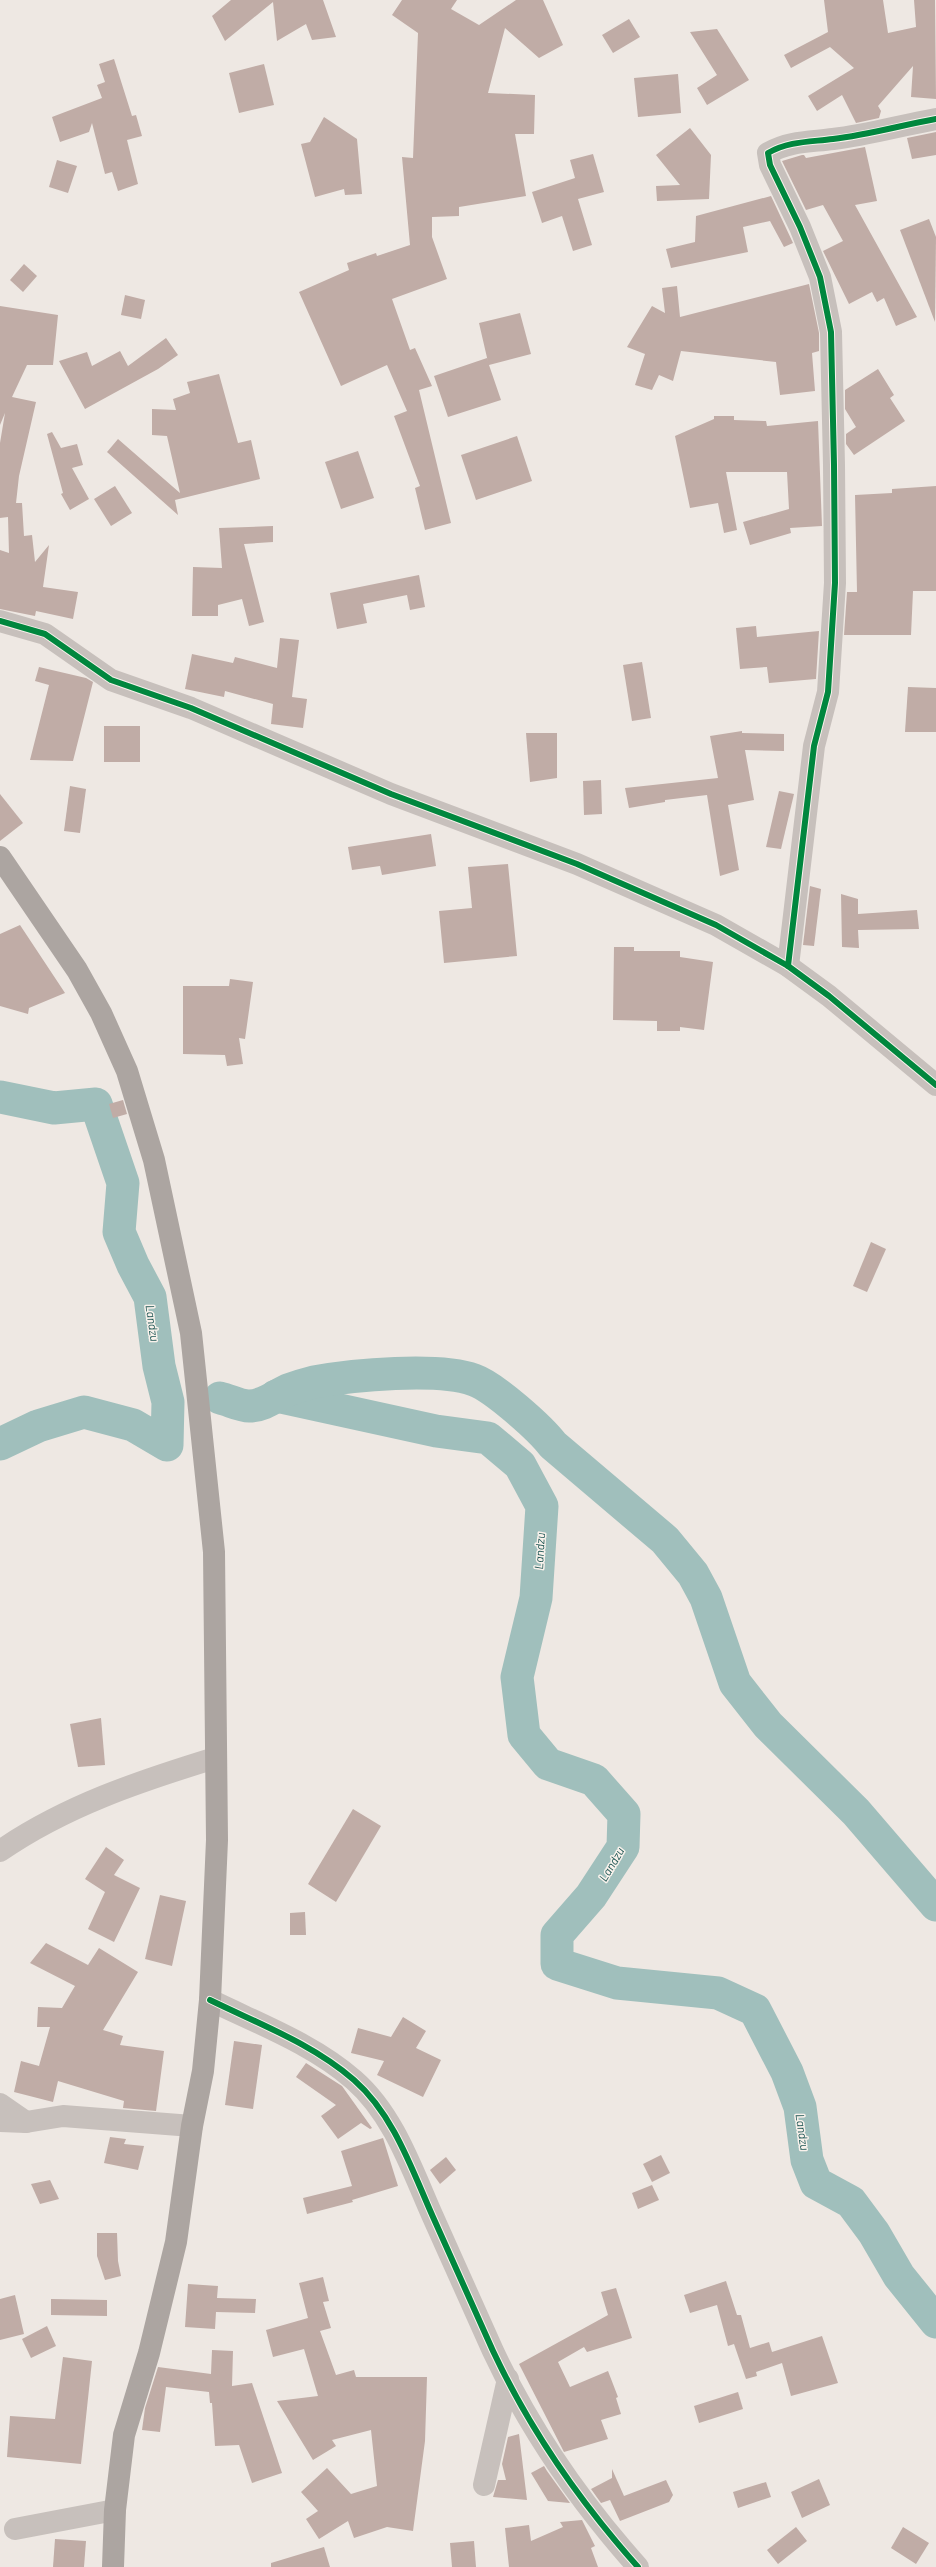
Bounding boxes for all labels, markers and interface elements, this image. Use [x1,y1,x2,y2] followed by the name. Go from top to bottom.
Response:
[143,1304,163,1342] water label: Landzu
[531,1532,547,1570] water label: Landzu
[595,1845,627,1883] water label: Landzu
[793,2113,813,2151] water label: Landzu

